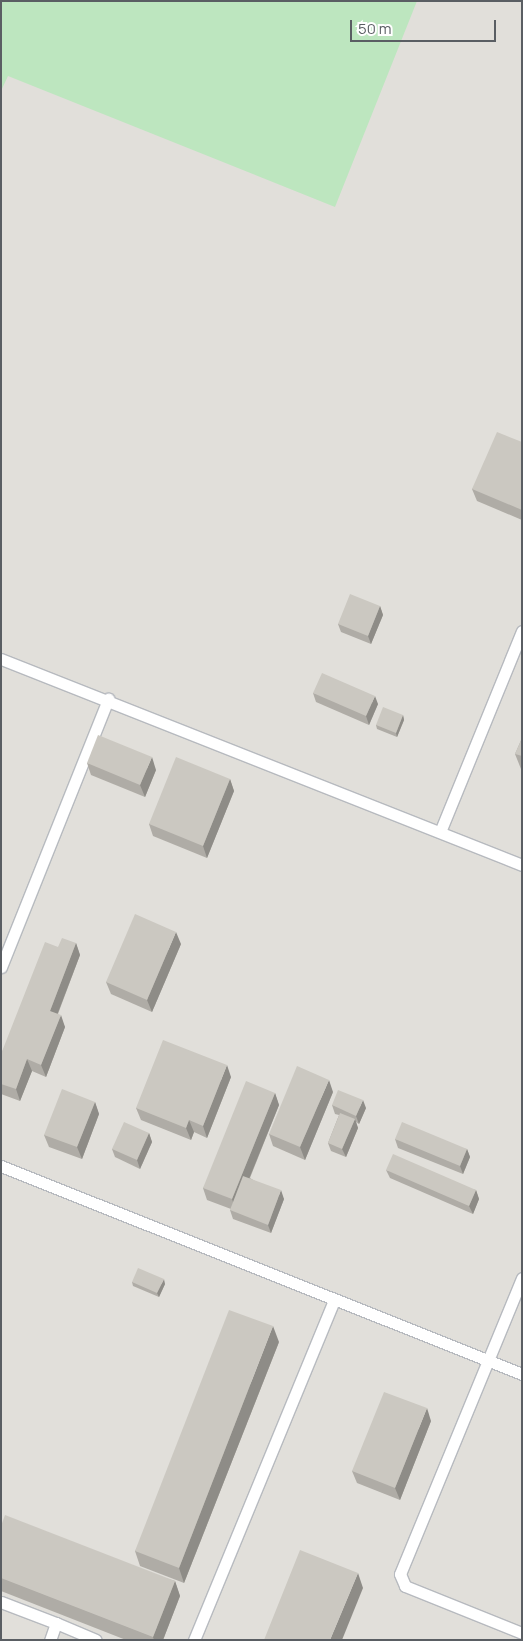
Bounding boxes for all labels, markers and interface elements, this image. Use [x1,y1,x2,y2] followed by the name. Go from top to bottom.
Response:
[353,10,499,42] scale bar
[358,18,392,39] text: 50 m

